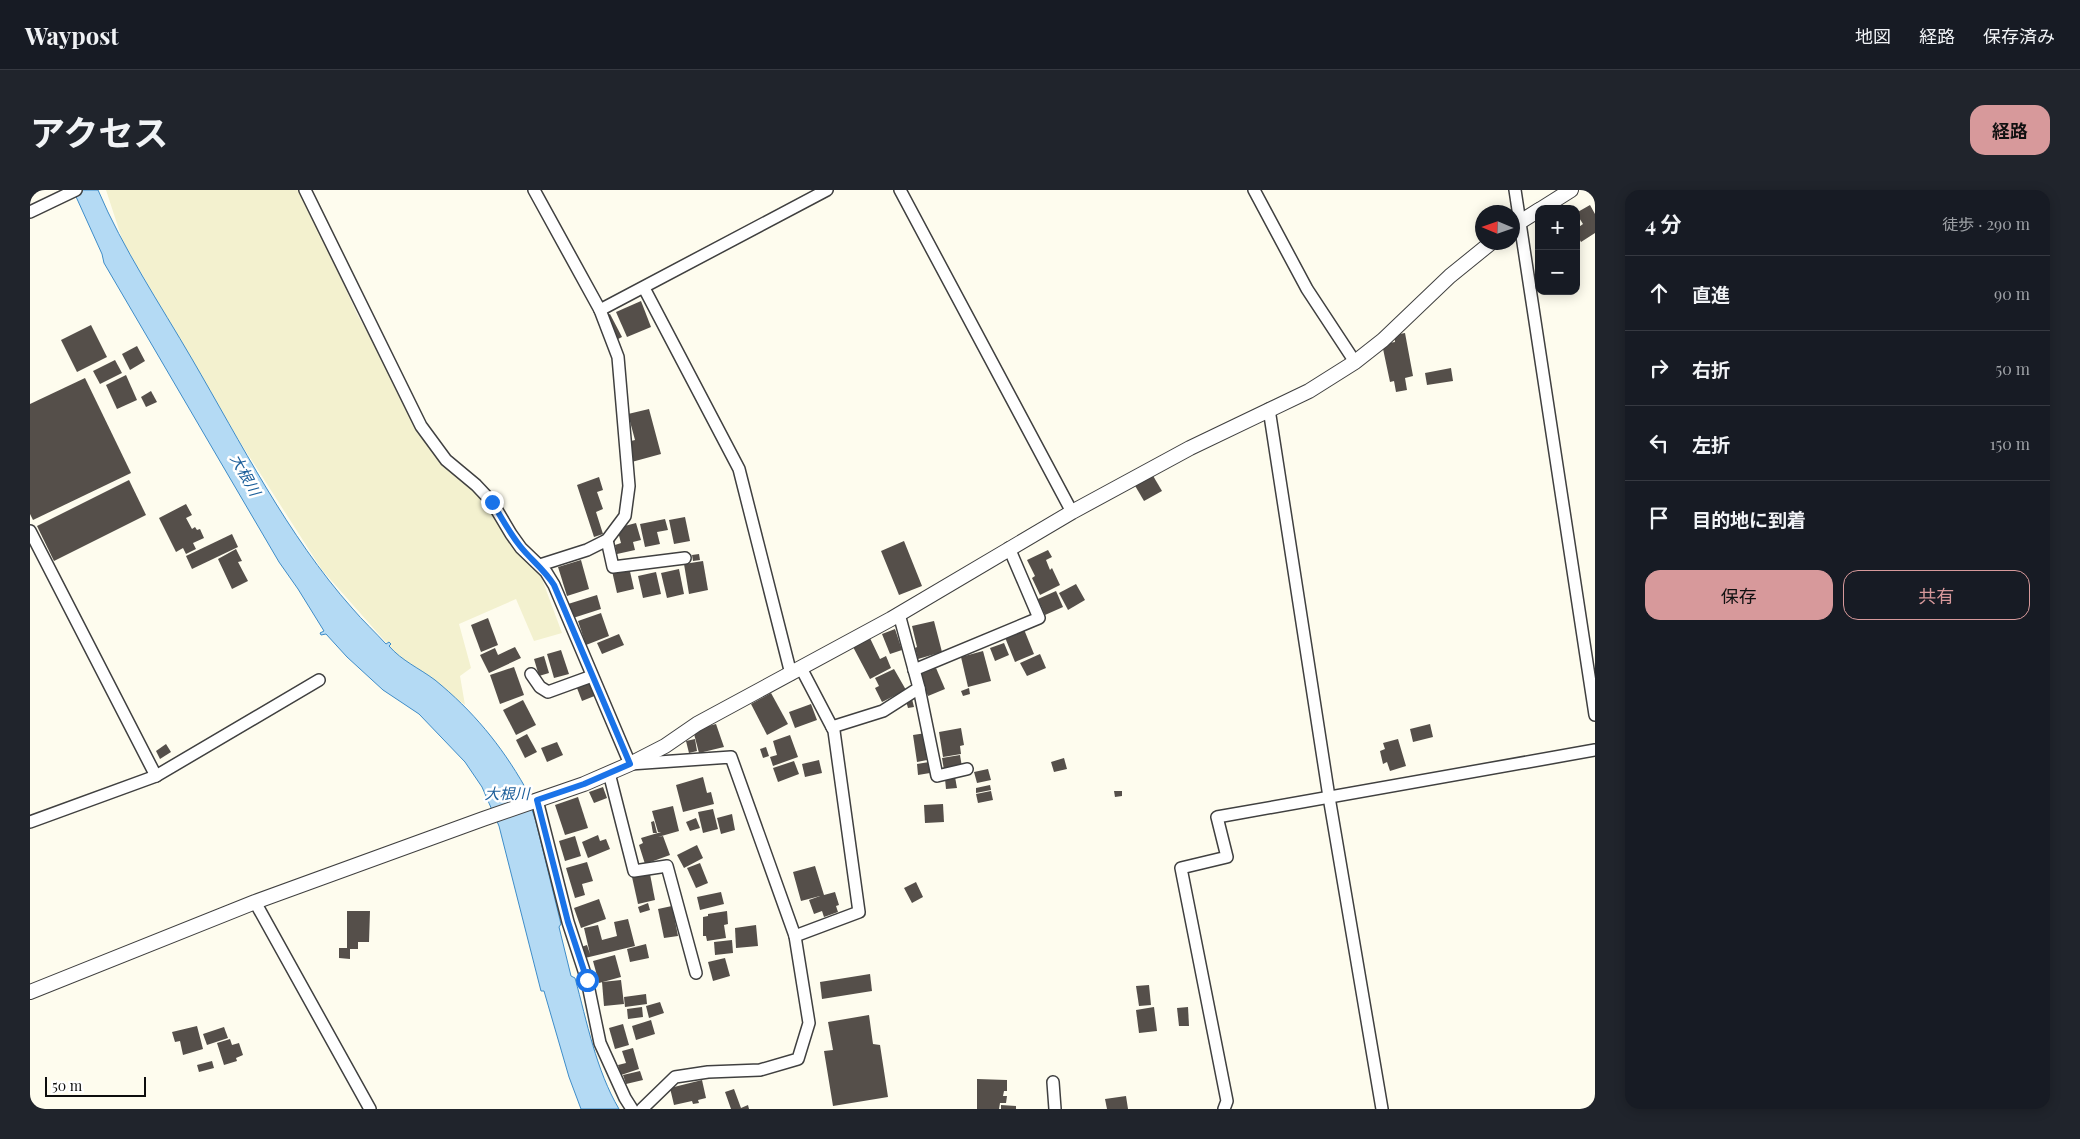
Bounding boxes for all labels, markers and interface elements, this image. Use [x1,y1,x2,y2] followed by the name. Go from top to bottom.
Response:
[25,19,119,51] text: Waypost
[1855,24,1891,48] text: 地図
[1919,24,1955,48] text: 経路
[1983,24,2055,48] text: 保存済み
[1970,105,2050,155] button: 経路
[30,108,168,155] text: アクセス
[1475,205,1520,250] north arrow
[1535,205,1580,295] map controls
[1535,205,1580,250] button: +
[1645,209,1682,237] text: 4 分
[1942,213,2030,234] text: 徒歩 · 290 m
[1535,250,1580,295] button: −
[1645,279,1673,307] icon: ahead
[1692,281,1730,307] text: 直進
[1994,283,2030,304] text: 90 m
[1645,354,1673,382] icon: right
[1692,356,1730,382] text: 右折
[1996,358,2030,379] text: 50 m
[1645,429,1673,457] icon: left
[1692,431,1730,457] text: 左折
[1990,433,2030,454] text: 150 m
[226,450,266,501] water label: 大根川
[481,491,504,514] route end
[1645,504,1673,532] icon: arrive
[1692,506,1806,532] text: 目的地に到着
[1645,570,1833,620] button: 保存
[1843,570,2030,620] button: 共有
[484,783,531,803] water label: 大根川
[576,969,599,992] route start
[45,1074,146,1097] scale bar
[52,1076,82,1095] text: 50 m

